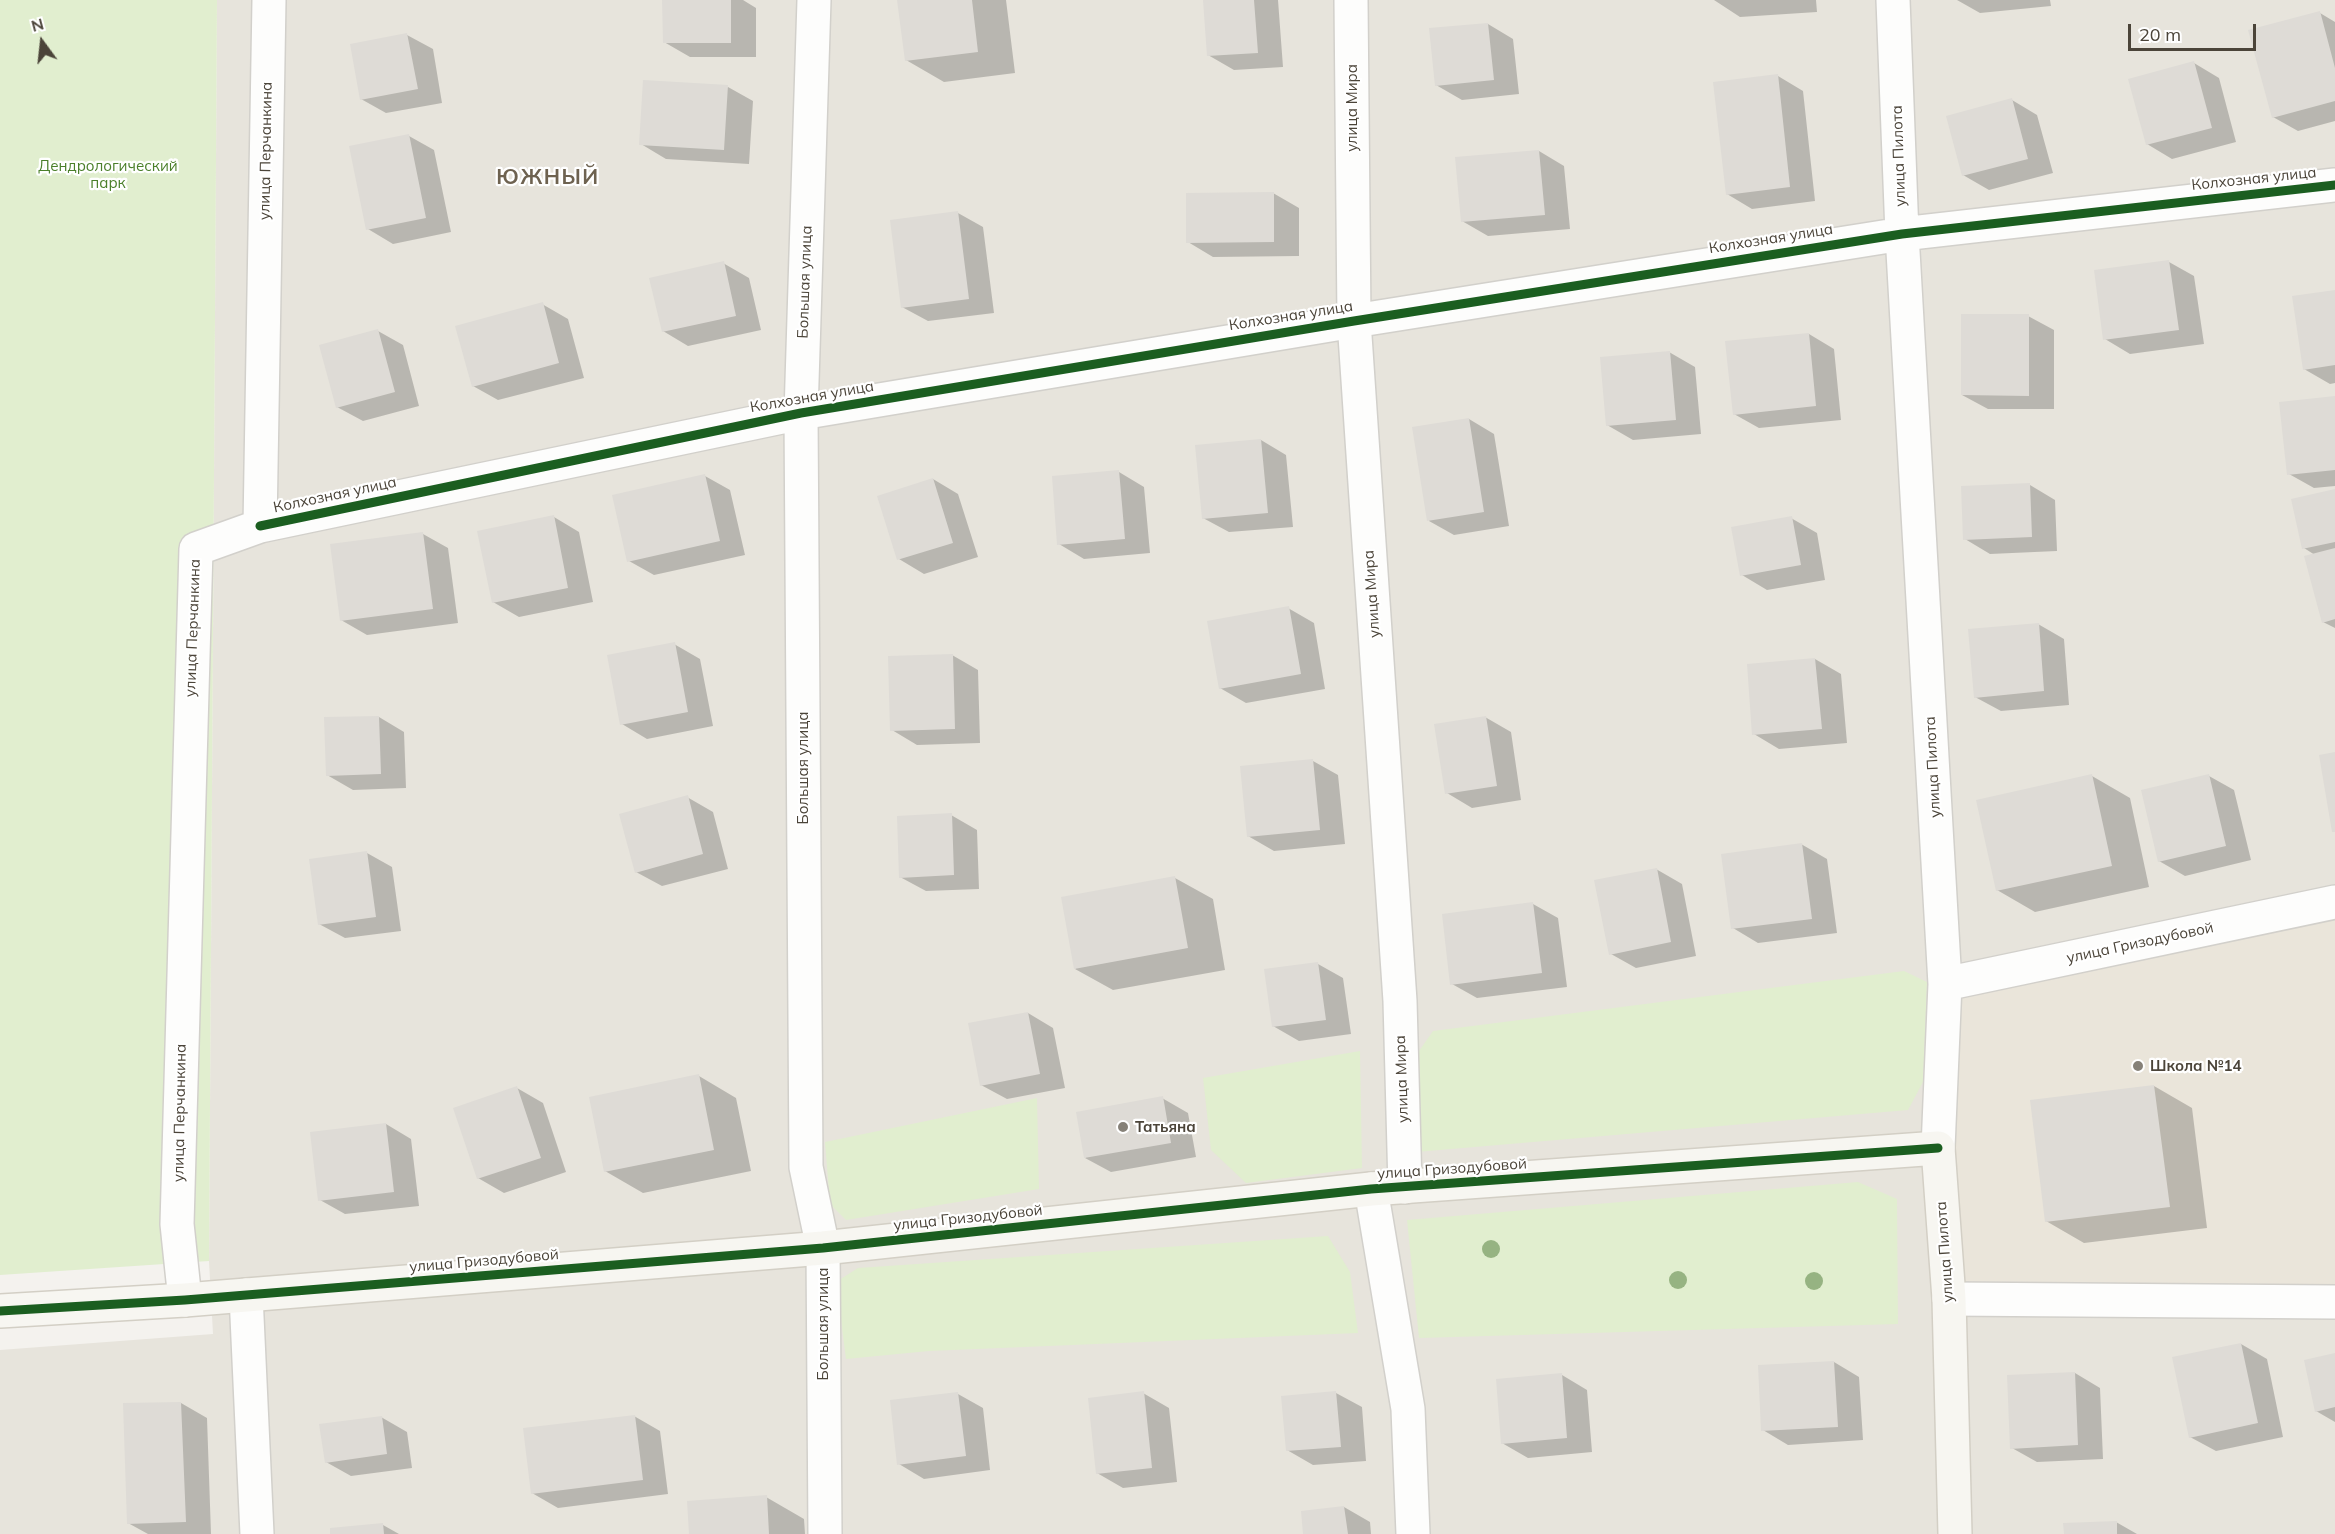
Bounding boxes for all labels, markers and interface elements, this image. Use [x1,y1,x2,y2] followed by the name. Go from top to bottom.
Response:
[12,12,72,72] north arrow
[2131,12,2258,50] scale bar
[29,13,46,36] text: N
[2139,23,2181,46] text: 20 m
[1343,64,1361,152] street label: улица Мира
[256,82,276,220] street label: улица Перчанкина
[1888,105,1910,207] street label: улица Пилота
[38,157,178,192] park label: Дендрологический парк
[2191,163,2317,195] street label: Колхозная улица
[496,165,600,191] district label: ЮЖНЫЙ
[1708,220,1834,258] street label: Колхозная улица
[794,225,816,339] street label: Большая улица
[1228,297,1354,335] street label: Колхозная улица
[749,377,875,417] street label: Колхозная улица
[272,473,398,517] street label: Колхозная улица
[1360,550,1384,638] street label: улица Мира
[182,559,204,697] street label: улица Перчанкина
[794,711,812,825] street label: Большая улица
[1921,716,1945,818] street label: улица Пилота
[2065,919,2215,967] street label: улица Гризодубовой
[1391,1035,1413,1123] street label: улица Мира
[170,1044,190,1182] street label: улица Перчанкина
[2150,1057,2241,1075] place label: Школа №14
[2131,1059,2145,1073] marker: Школа №14
[1135,1118,1196,1136] place label: Татьяна
[1116,1120,1130,1134] marker: Татьяна
[1377,1155,1527,1183] street label: улица Гризодубовой
[893,1201,1043,1235] street label: улица Гризодубовой
[1932,1201,1958,1303] street label: улица Пилота
[409,1246,559,1276] street label: улица Гризодубовой
[814,1267,832,1381] street label: Большая улица

